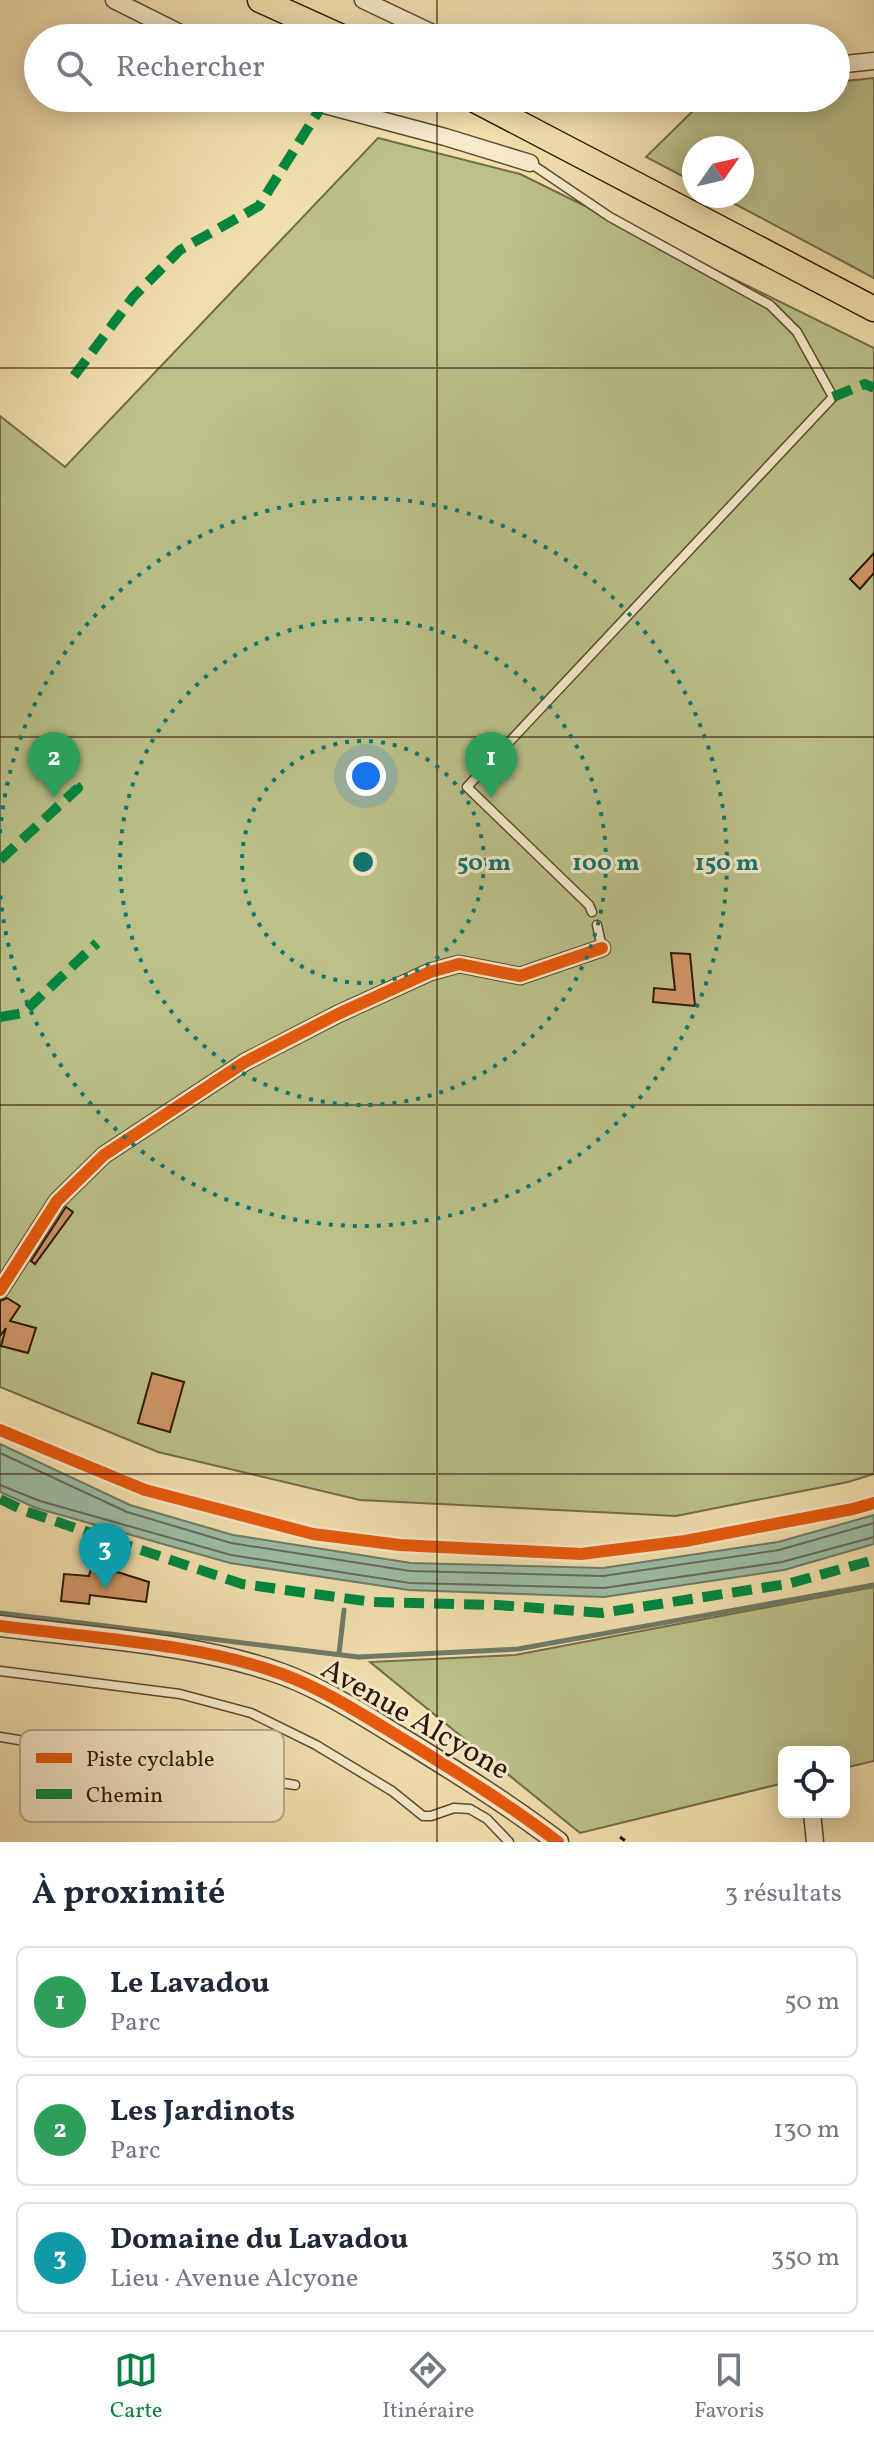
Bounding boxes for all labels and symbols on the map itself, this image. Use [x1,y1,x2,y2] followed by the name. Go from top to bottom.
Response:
[682,136,754,208] north arrow
[28,732,80,798] pin: 2
[465,732,517,798] pin: 1
[346,756,386,796] your location
[457,847,511,881] text: 50 m
[572,847,640,881] text: 100 m
[695,847,759,881] text: 150 m
[349,848,377,876] centre of rings
[79,1523,131,1589] pin: 3
[313,1649,517,1791] street label: Avenue Alcyone
[20,1730,284,1822] legend
[86,1745,214,1776] text: Piste cyclable
[86,1781,163,1812] text: Chemin

